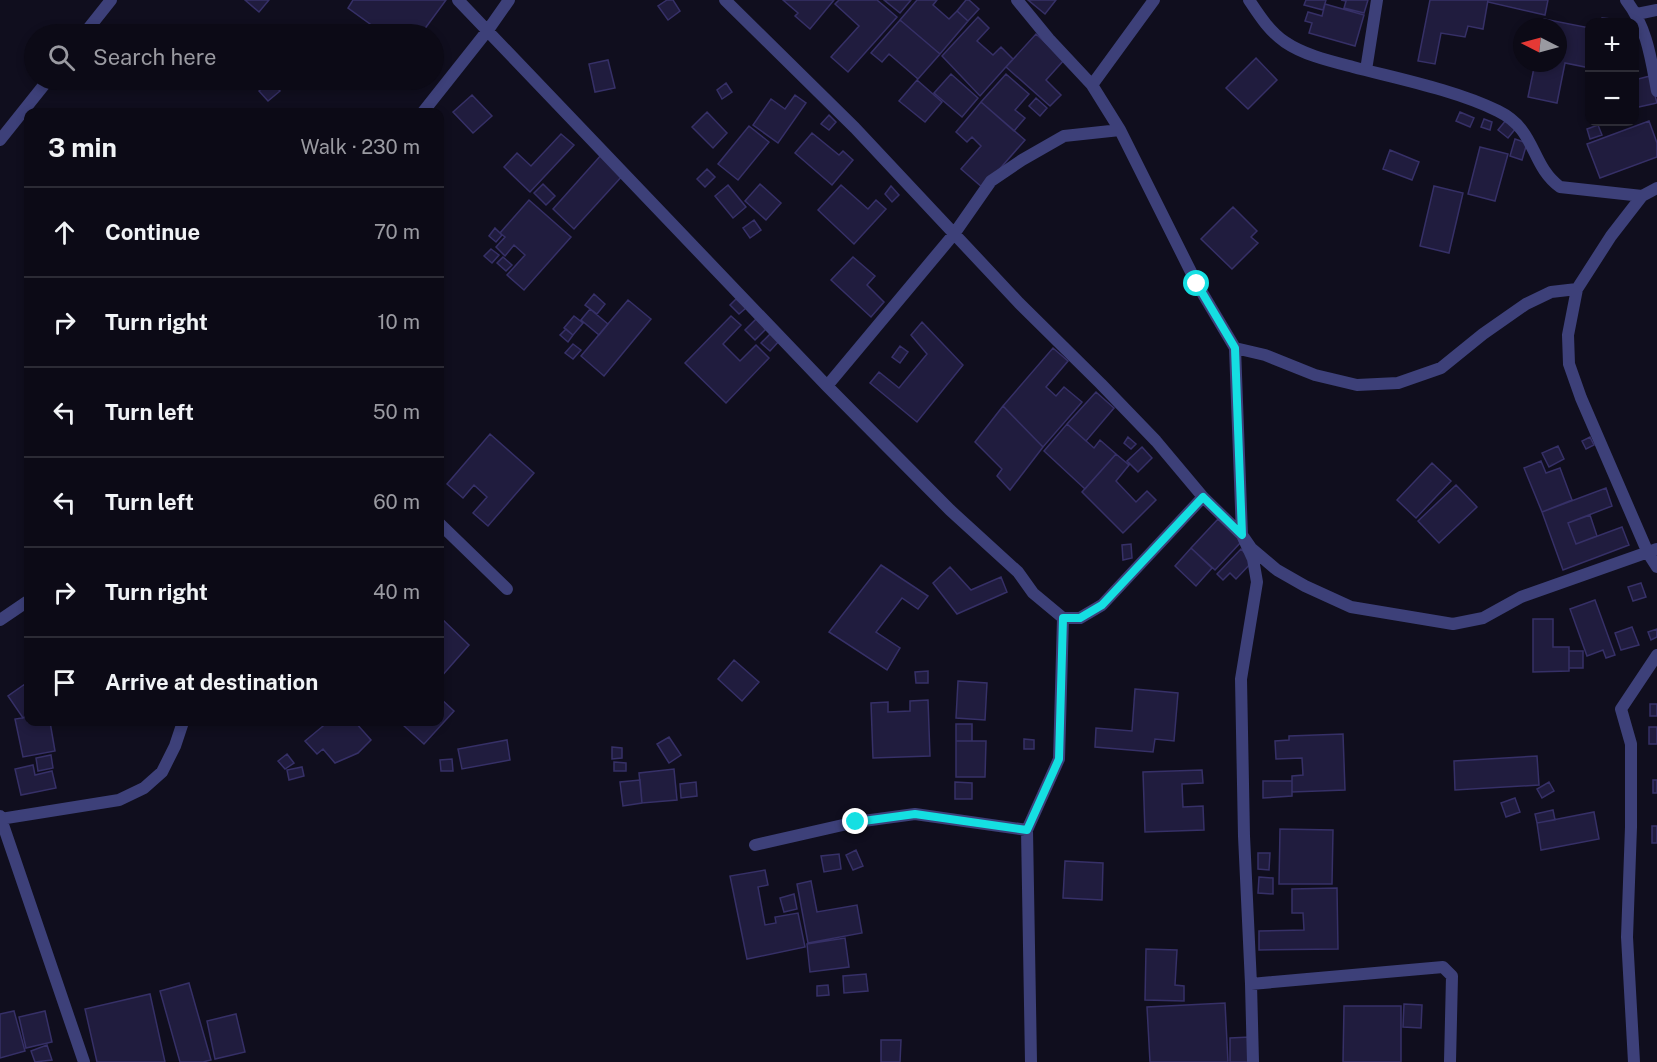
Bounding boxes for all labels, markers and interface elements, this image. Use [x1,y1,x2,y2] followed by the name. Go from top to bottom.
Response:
[1513,18,1567,72] north arrow
[1585,18,1639,126] map controls
[1585,18,1639,72] button: +
[24,24,444,90] search box
[45,41,78,74] icon: search
[93,44,217,70] text: Search here
[1585,72,1639,126] button: −
[48,132,117,163] text: 3 min
[301,135,420,159] text: Walk · 230 m
[48,216,81,249] icon: ahead
[105,219,200,245] text: Continue
[374,220,420,244] text: 70 m
[1183,270,1209,296] route start
[48,306,81,339] icon: right
[105,309,208,335] text: Turn right
[377,310,420,334] text: 10 m
[48,396,81,429] icon: left
[105,399,194,425] text: Turn left
[373,400,420,424] text: 50 m
[48,486,81,519] icon: left
[105,489,194,515] text: Turn left
[373,490,420,514] text: 60 m
[48,576,81,609] icon: right
[105,579,208,605] text: Turn right
[373,580,420,604] text: 40 m
[48,666,81,699] icon: arrive
[105,669,318,695] text: Arrive at destination
[842,808,868,834] route end

